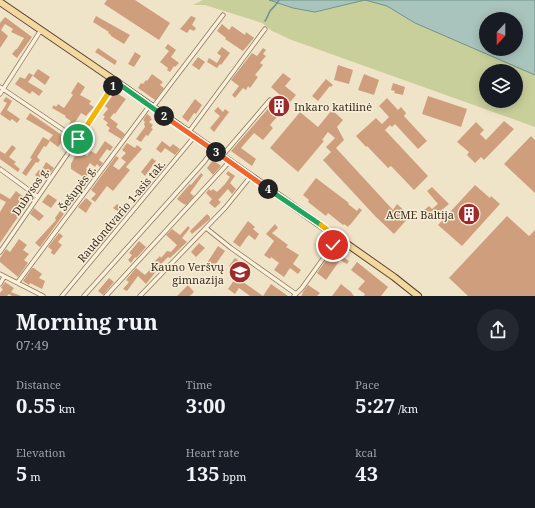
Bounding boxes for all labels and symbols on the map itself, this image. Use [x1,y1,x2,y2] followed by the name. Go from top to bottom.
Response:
[479,12,523,56] north arrow
[103,76,123,96] pin: 1
[266,93,292,119] building icon: Inkaro katilinė
[294,99,372,114] place label: Inkaro katilinė
[154,106,174,126] pin: 2
[61,122,95,156] pin
[206,142,226,162] pin: 3
[74,157,168,265] street label: Raudondvario 1-asis tak.
[55,162,99,214] street label: Šešupės g.
[8,164,52,218] street label: Dubysos g.
[258,179,278,199] pin: 4
[456,201,482,227] building icon: ACME Baltija
[386,207,454,222] place label: ACME Baltija
[316,228,350,262] pin
[151,259,224,287] place label: Kauno Veršvų gimnazija
[227,259,253,285] school or university icon: Kauno Veršvų gimnazija

